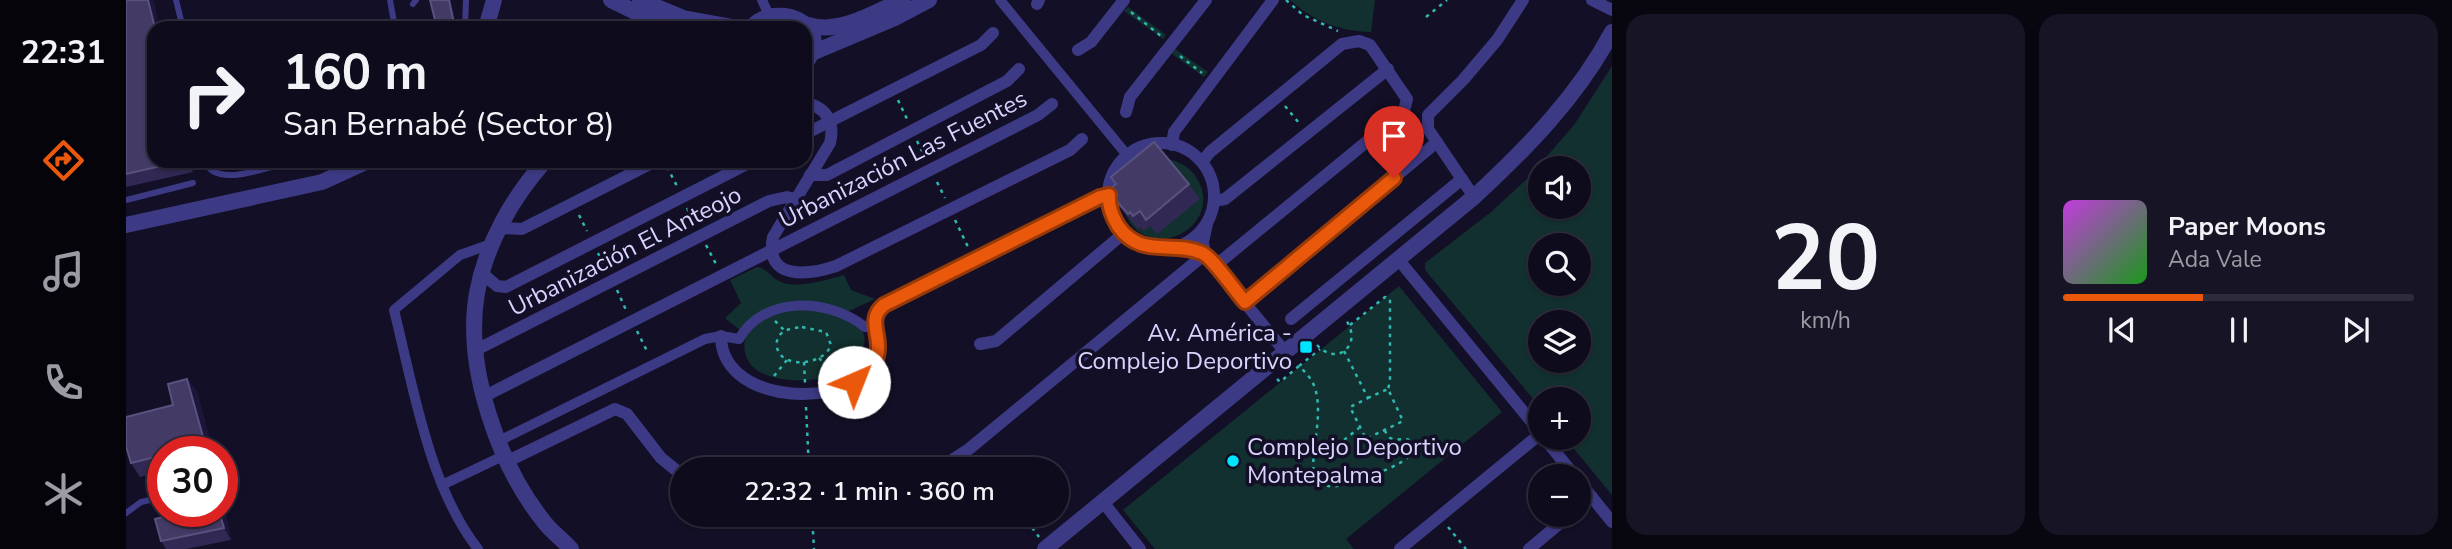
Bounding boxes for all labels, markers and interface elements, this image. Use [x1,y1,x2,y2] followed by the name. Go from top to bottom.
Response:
[21,31,105,74] text: 22:31
[283,39,427,106] text: 160 m
[168,49,259,140] icon: right
[774,82,1032,236] street label: Urbanización Las Fuentes
[283,103,615,146] text: San Bernabé (Sector 8)
[1364,106,1424,178] pin
[1375,117,1413,155] icon: arrive
[39,136,88,185] icon: directions
[1528,156,1591,527] map controls
[1528,156,1591,219] button: sound
[503,178,747,324] street label: Urbanización El Anteojo
[1771,197,1880,321] text: 20
[2168,209,2326,244] text: Paper Moons
[1528,233,1591,296] button: search
[2168,244,2262,275] text: Ada Vale
[39,247,88,296] icon: music
[1800,305,1851,336] text: km/h
[1528,310,1591,373] button: layers
[2103,311,2141,349] icon: previous
[2220,311,2258,349] icon: pause
[2337,311,2375,349] icon: next
[1077,317,1292,377] place label: Av. América - Complejo Deportivo
[1298,339,1314,355] marker: Av. América - Complejo Deportivo
[817,345,891,419] position arrow
[39,358,88,407] icon: phone
[1528,387,1591,450] button: +
[1247,431,1462,491] place label: Complejo Deportivo Montepalma
[147,436,238,527] speed limit sign: 30
[1225,453,1241,469] marker: Complejo Deportivo Montepalma
[1528,464,1591,527] button: −
[39,469,88,518] icon: climate
[744,474,995,509] text: 22:32 · 1 min · 360 m

